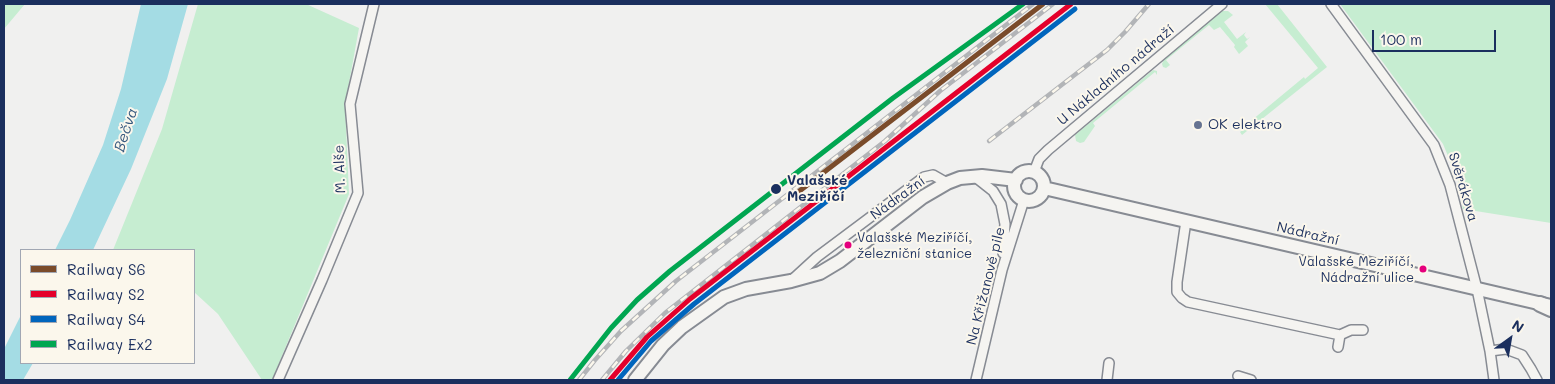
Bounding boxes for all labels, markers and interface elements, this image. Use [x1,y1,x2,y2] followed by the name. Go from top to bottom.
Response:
[1375,20,1499,52] scale bar
[1054,21,1178,129] street label: U Nákladního nádraží
[1380,29,1422,49] text: 100 m
[111,106,141,154] water label: Bečva
[1208,117,1282,133] place label: OK elektro
[1192,119,1204,131] marker: OK elektro
[331,144,349,194] street label: M. Alše
[1445,151,1481,223] street label: Svěrákova
[787,173,847,206] place label: Valašské Meziříčí
[867,173,929,223] street label: Nádražní
[769,182,783,196] marker: Valašské Meziříčí
[1275,219,1341,249] street label: Nádražní
[963,225,1009,347] street label: Na Křižanově pile
[857,230,972,261] place label: Valašské Meziříčí, železniční stanice
[843,240,853,250] marker: Valašské Meziříčí, železniční stanice
[20,249,195,364] legend
[1299,254,1414,285] place label: Valašské Meziříčí, Nádražní ulice
[67,259,145,279] text: Railway S6
[1418,264,1428,274] marker: Valašské Meziříčí, Nádražní ulice
[67,284,145,304] text: Railway S2
[67,309,145,329] text: Railway S4
[1485,314,1535,364] north arrow
[1509,315,1528,337] text: N
[67,334,153,354] text: Railway Ex2

